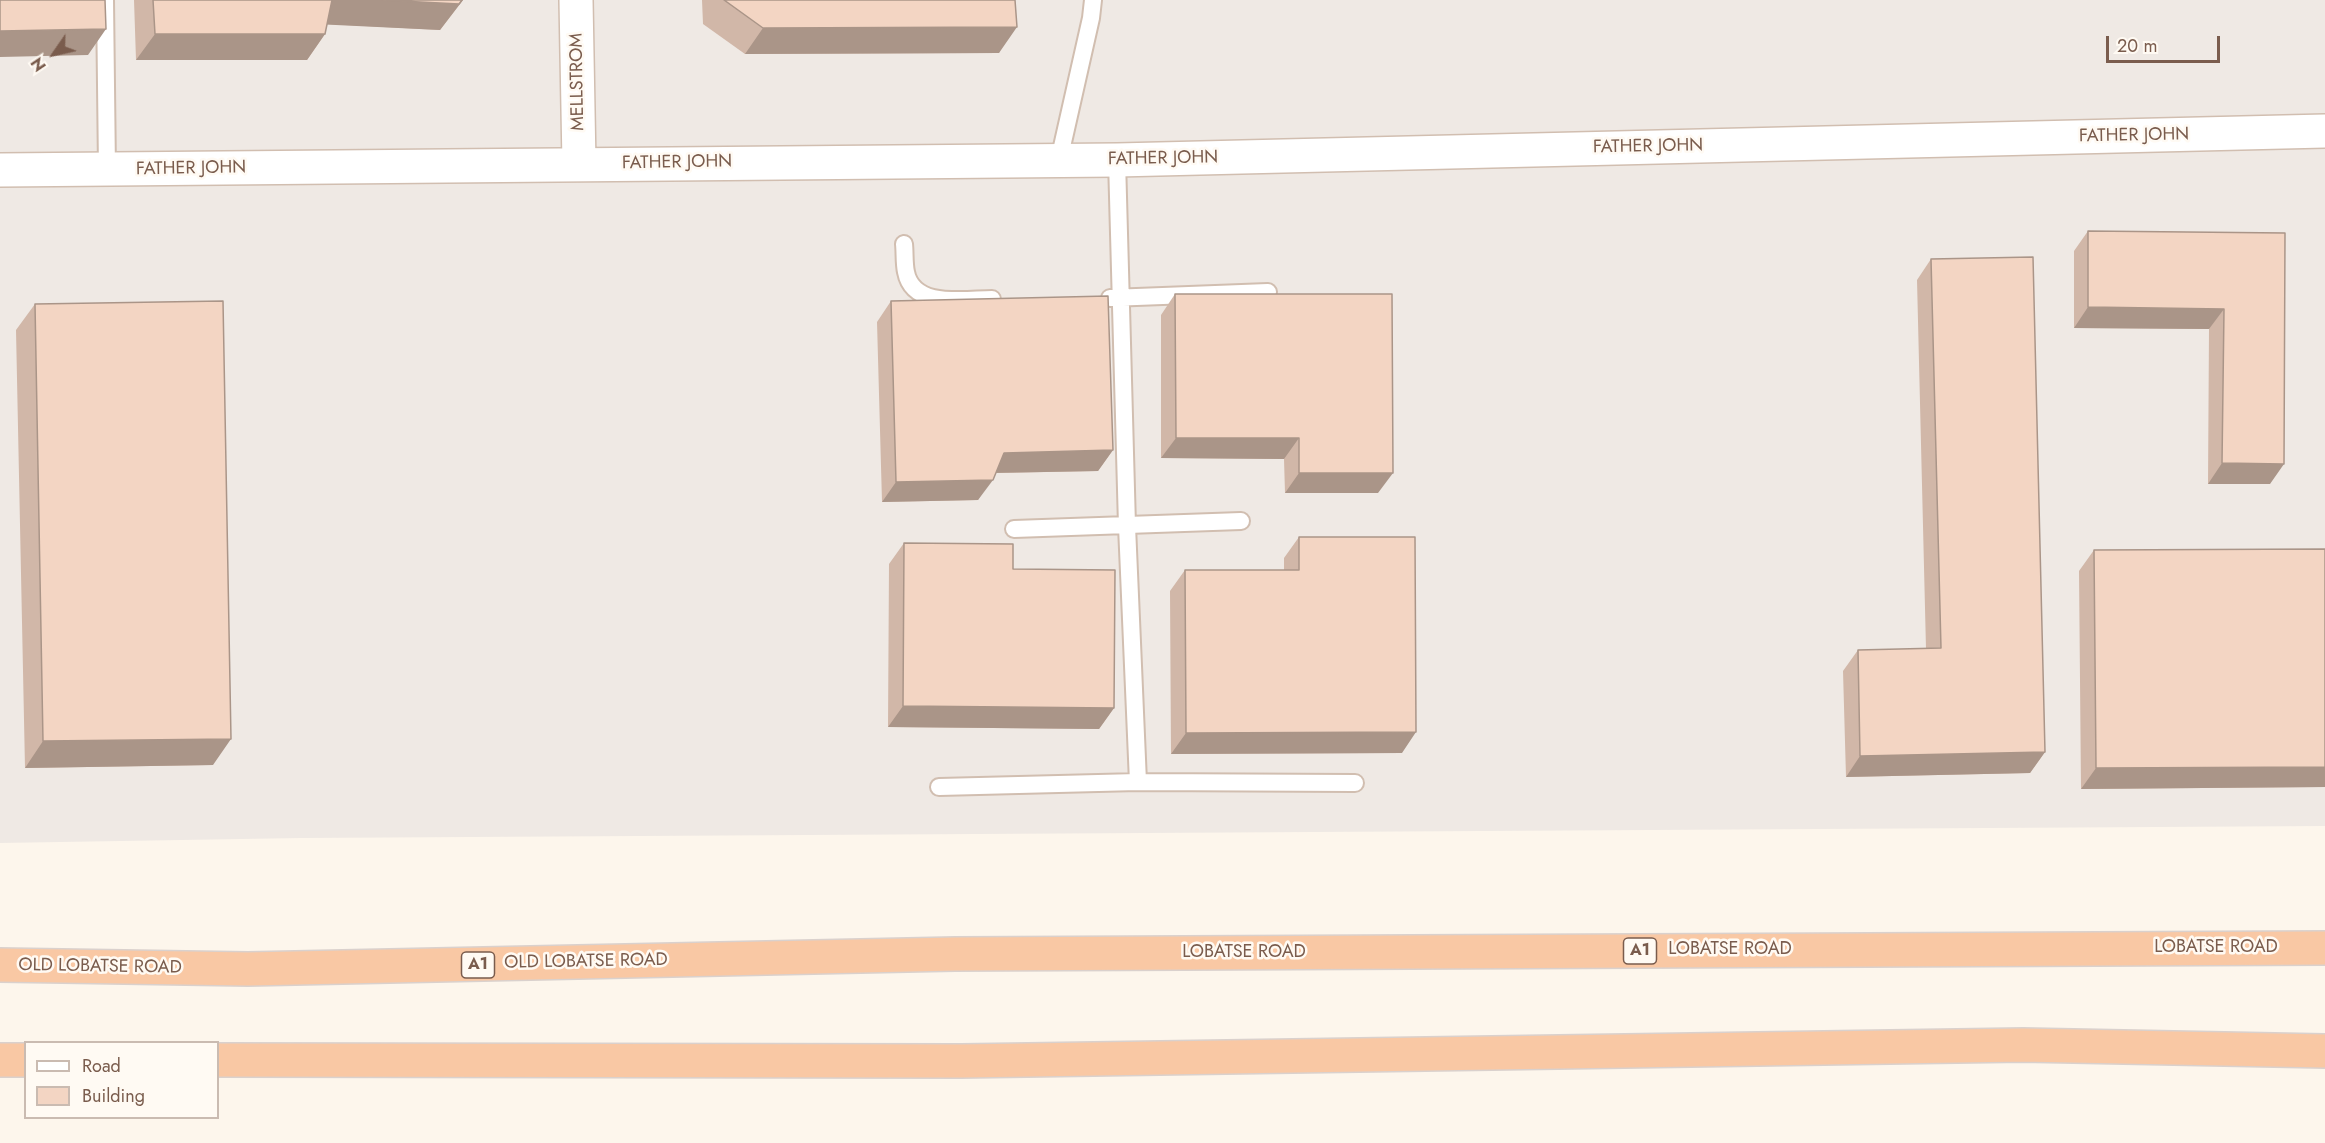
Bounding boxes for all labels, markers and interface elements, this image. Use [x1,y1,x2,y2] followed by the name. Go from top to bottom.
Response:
[24,24,84,84] north arrow
[2109,24,2223,62] scale bar
[566,33,590,131] street label: MELLSTROM
[2117,33,2157,59] text: 20 m
[26,53,52,76] text: N
[2079,124,2189,148] street label: FATHER JOHN
[1593,135,1703,159] street label: FATHER JOHN
[1108,147,1218,171] street label: FATHER JOHN
[622,151,732,175] street label: FATHER JOHN
[136,157,246,181] street label: FATHER JOHN
[2154,937,2278,959] street label: LOBATSE ROAD
[1624,938,1656,964] road number: A1
[1668,939,1792,961] street label: LOBATSE ROAD
[1182,942,1306,964] street label: LOBATSE ROAD
[504,950,668,974] street label: OLD LOBATSE ROAD
[462,952,494,978] road number: A1
[18,955,182,979] street label: OLD LOBATSE ROAD
[24,1041,219,1119] legend
[82,1053,121,1079] text: Road
[82,1083,145,1109] text: Building

